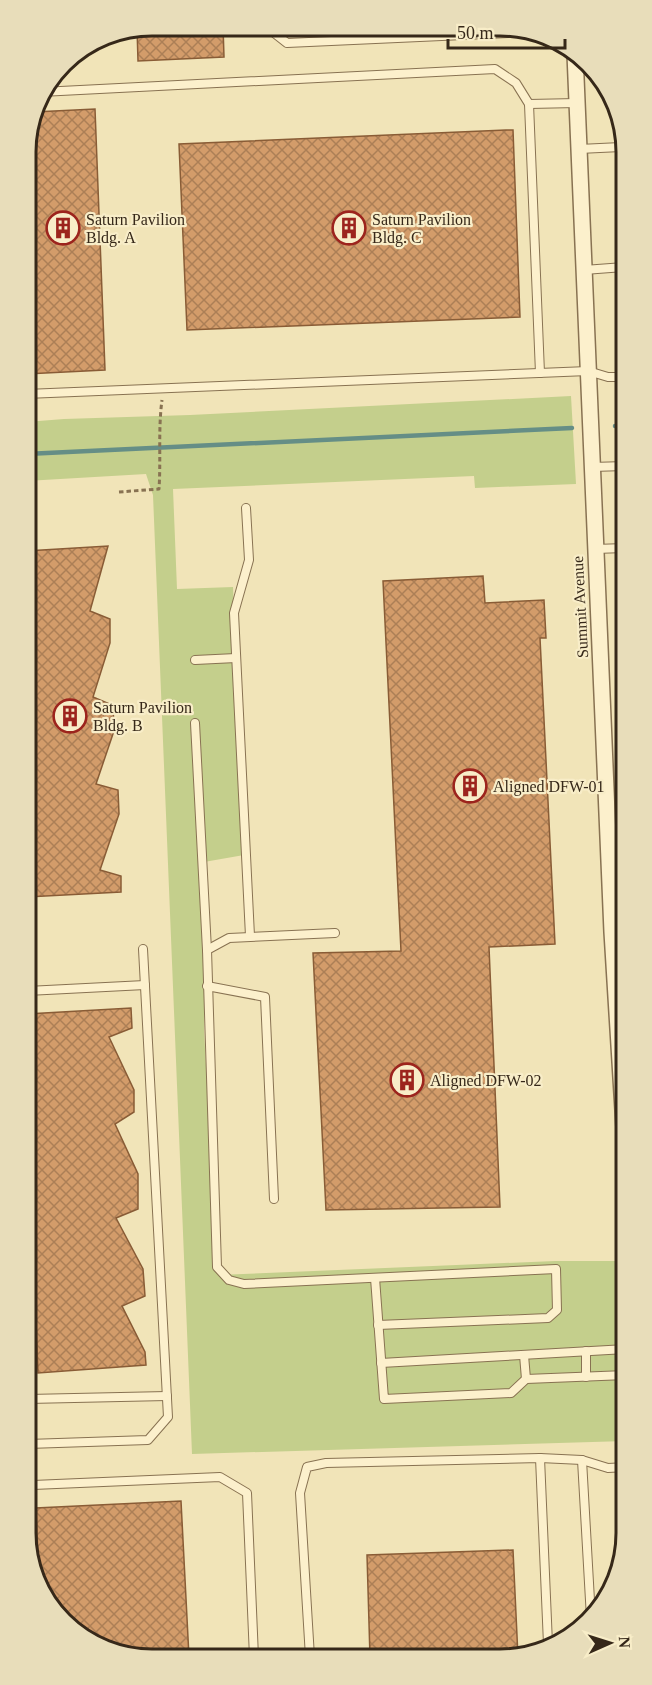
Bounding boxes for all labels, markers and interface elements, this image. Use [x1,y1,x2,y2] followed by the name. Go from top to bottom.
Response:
[448,12,565,50] scale bar
[457,23,494,43] text: 50 m
[45,210,81,246] building icon: Saturn Pavilion Bldg. A
[331,210,367,246] building icon: Saturn Pavilion Bldg. C
[86,211,185,247] place label: Saturn Pavilion Bldg. A
[372,211,471,247] place label: Saturn Pavilion Bldg. C
[569,555,591,659] street label: Summit Avenue
[52,698,88,734] building icon: Saturn Pavilion Bldg. B
[93,699,192,735] place label: Saturn Pavilion Bldg. B
[452,768,488,804] building icon: Aligned DFW-01
[493,778,605,796] place label: Aligned DFW-01
[389,1062,425,1098] building icon: Aligned DFW-02
[430,1072,542,1090] place label: Aligned DFW-02
[580,1613,640,1673] north arrow
[616,1636,633,1649] text: N

